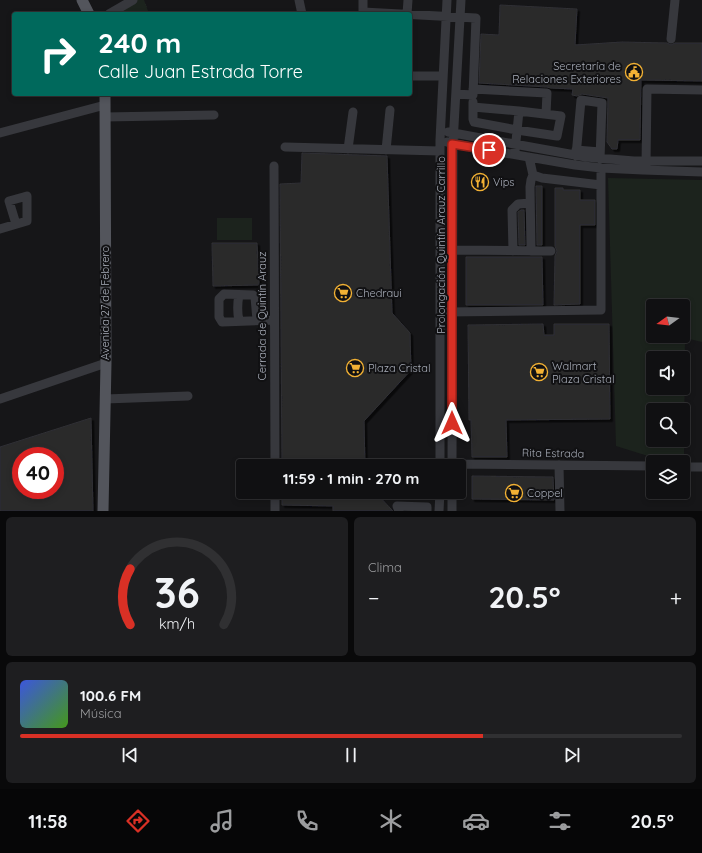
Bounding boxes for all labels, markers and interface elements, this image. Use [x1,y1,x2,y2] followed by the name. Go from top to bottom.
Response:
[98,25,181,60] text: 240 m
[32,28,84,80] icon: right
[512,59,621,86] place label: Secretaría de Relaciones Exteriores
[98,60,303,83] text: Calle Juan Estrada Torre
[624,62,644,82] public building icon: Secretaría de Relaciones Exteriores
[472,133,506,167] pin
[478,139,500,161] icon: arrive
[434,156,448,334] street label: Prolongación Quintín Arauz Carrillo
[470,172,490,192] restaurant icon: Vips
[493,175,515,189] place label: Vips
[98,246,112,360] street label: Avenida 27 de Febrero
[255,252,269,380] street label: Cerrada de Quintín Arauz
[333,283,353,303] supermarket icon: Chedraui
[356,286,402,300] place label: Chedraui
[646,299,690,343] north arrow
[646,299,690,499] map controls
[646,351,690,395] button: sound
[345,358,365,378] supermarket icon: Plaza Cristal
[552,359,615,386] place label: Walmart Plaza Cristal
[368,361,431,375] place label: Plaza Cristal
[529,362,549,382] supermarket icon: Walmart Plaza Cristal
[431,402,473,444] position arrow
[646,403,690,447] button: search
[522,445,584,461] street label: Rita Estrada
[12,447,64,499] speed limit sign: 40
[646,455,690,499] button: layers
[283,469,419,488] text: 11:59 · 1 min · 270 m
[504,483,524,503] supermarket icon: Coppel
[527,486,563,500] place label: Coppel
[368,559,402,575] text: Clima
[154,565,200,617] text: 36
[489,578,561,616] text: 20.5°
[368,584,379,612] text: −
[670,584,682,612] text: +
[159,614,195,632] text: km/h
[80,686,141,705] text: 100.6 FM
[80,705,122,721] text: Música
[119,744,141,766] icon: previous
[340,744,362,766] icon: pause
[561,744,583,766] icon: next
[124,807,152,835] icon: directions
[208,807,236,835] icon: music
[293,807,321,835] icon: phone
[377,807,405,835] icon: climate
[462,807,490,835] icon: car
[546,807,574,835] icon: filters
[28,810,67,833] text: 11:58
[631,810,674,833] text: 20.5°

